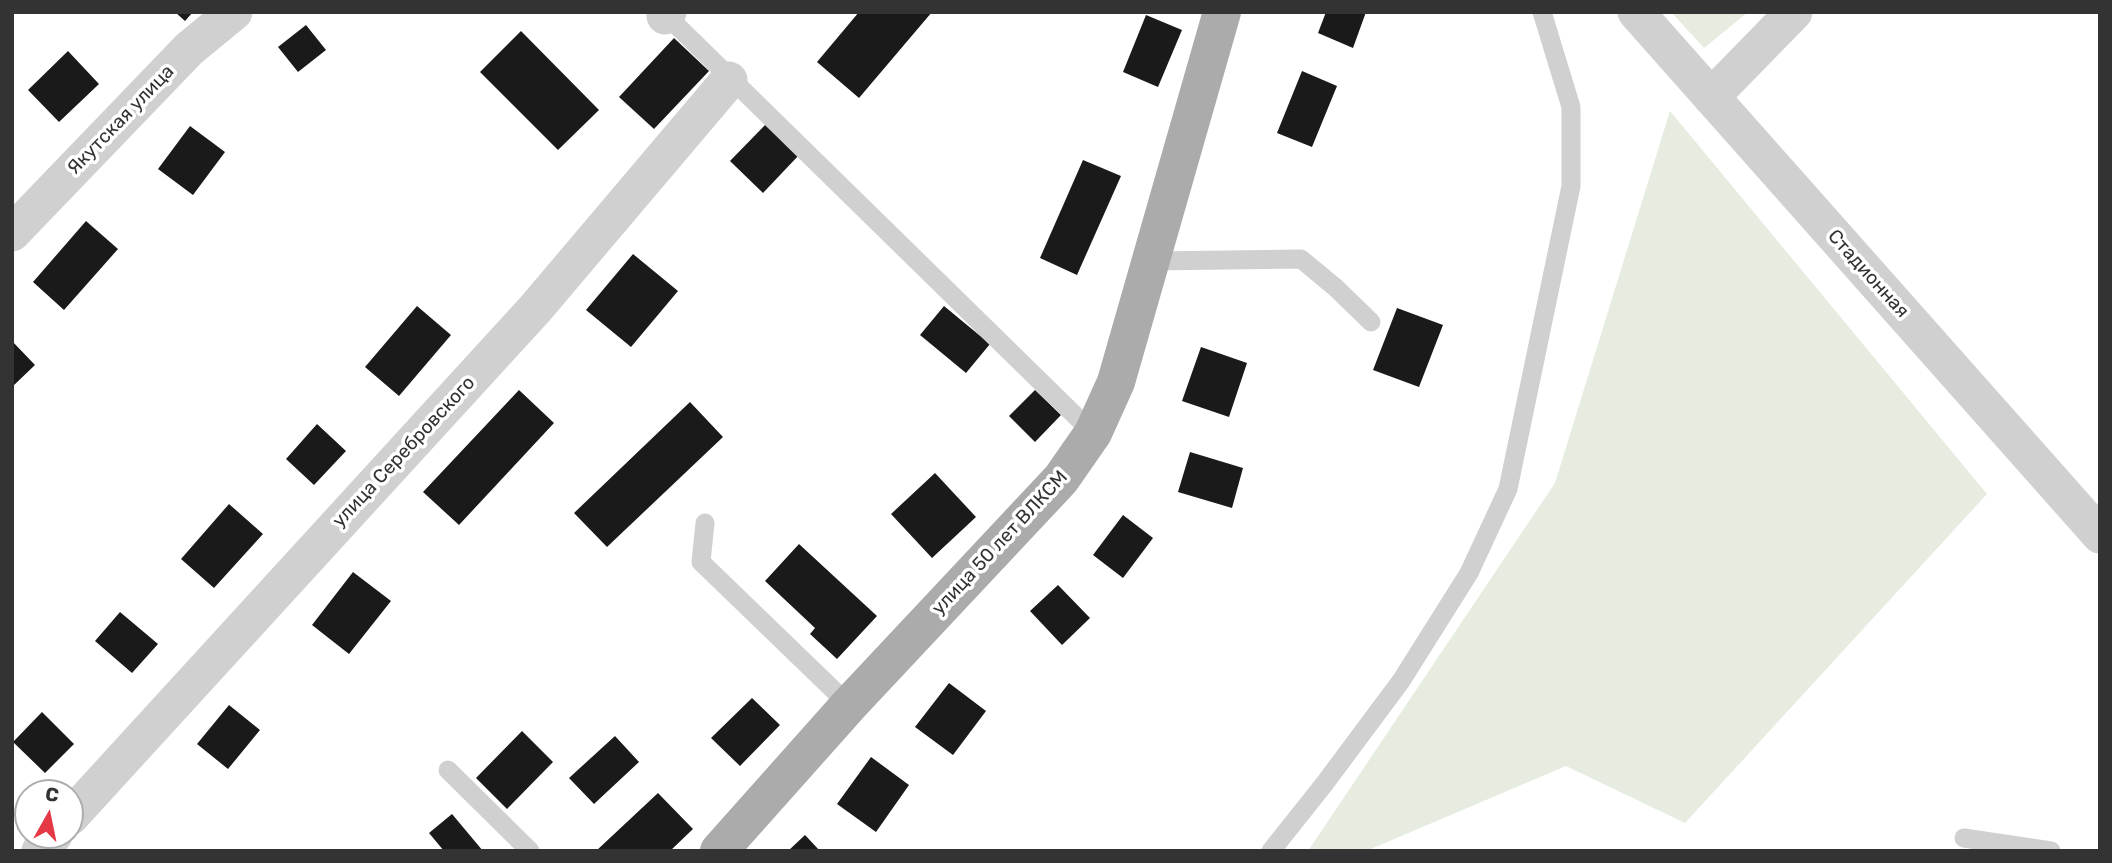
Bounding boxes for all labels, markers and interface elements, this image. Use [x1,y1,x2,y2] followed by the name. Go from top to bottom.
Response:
[63,60,179,180] street label: Якутская улица
[1822,225,1914,323] street label: Стадионная
[328,372,480,532] street label: улица Серебровского
[927,466,1073,620] street label: улица 50 лет ВЛКСМ
[14,779,84,849] north arrow
[44,782,60,807] text: С

